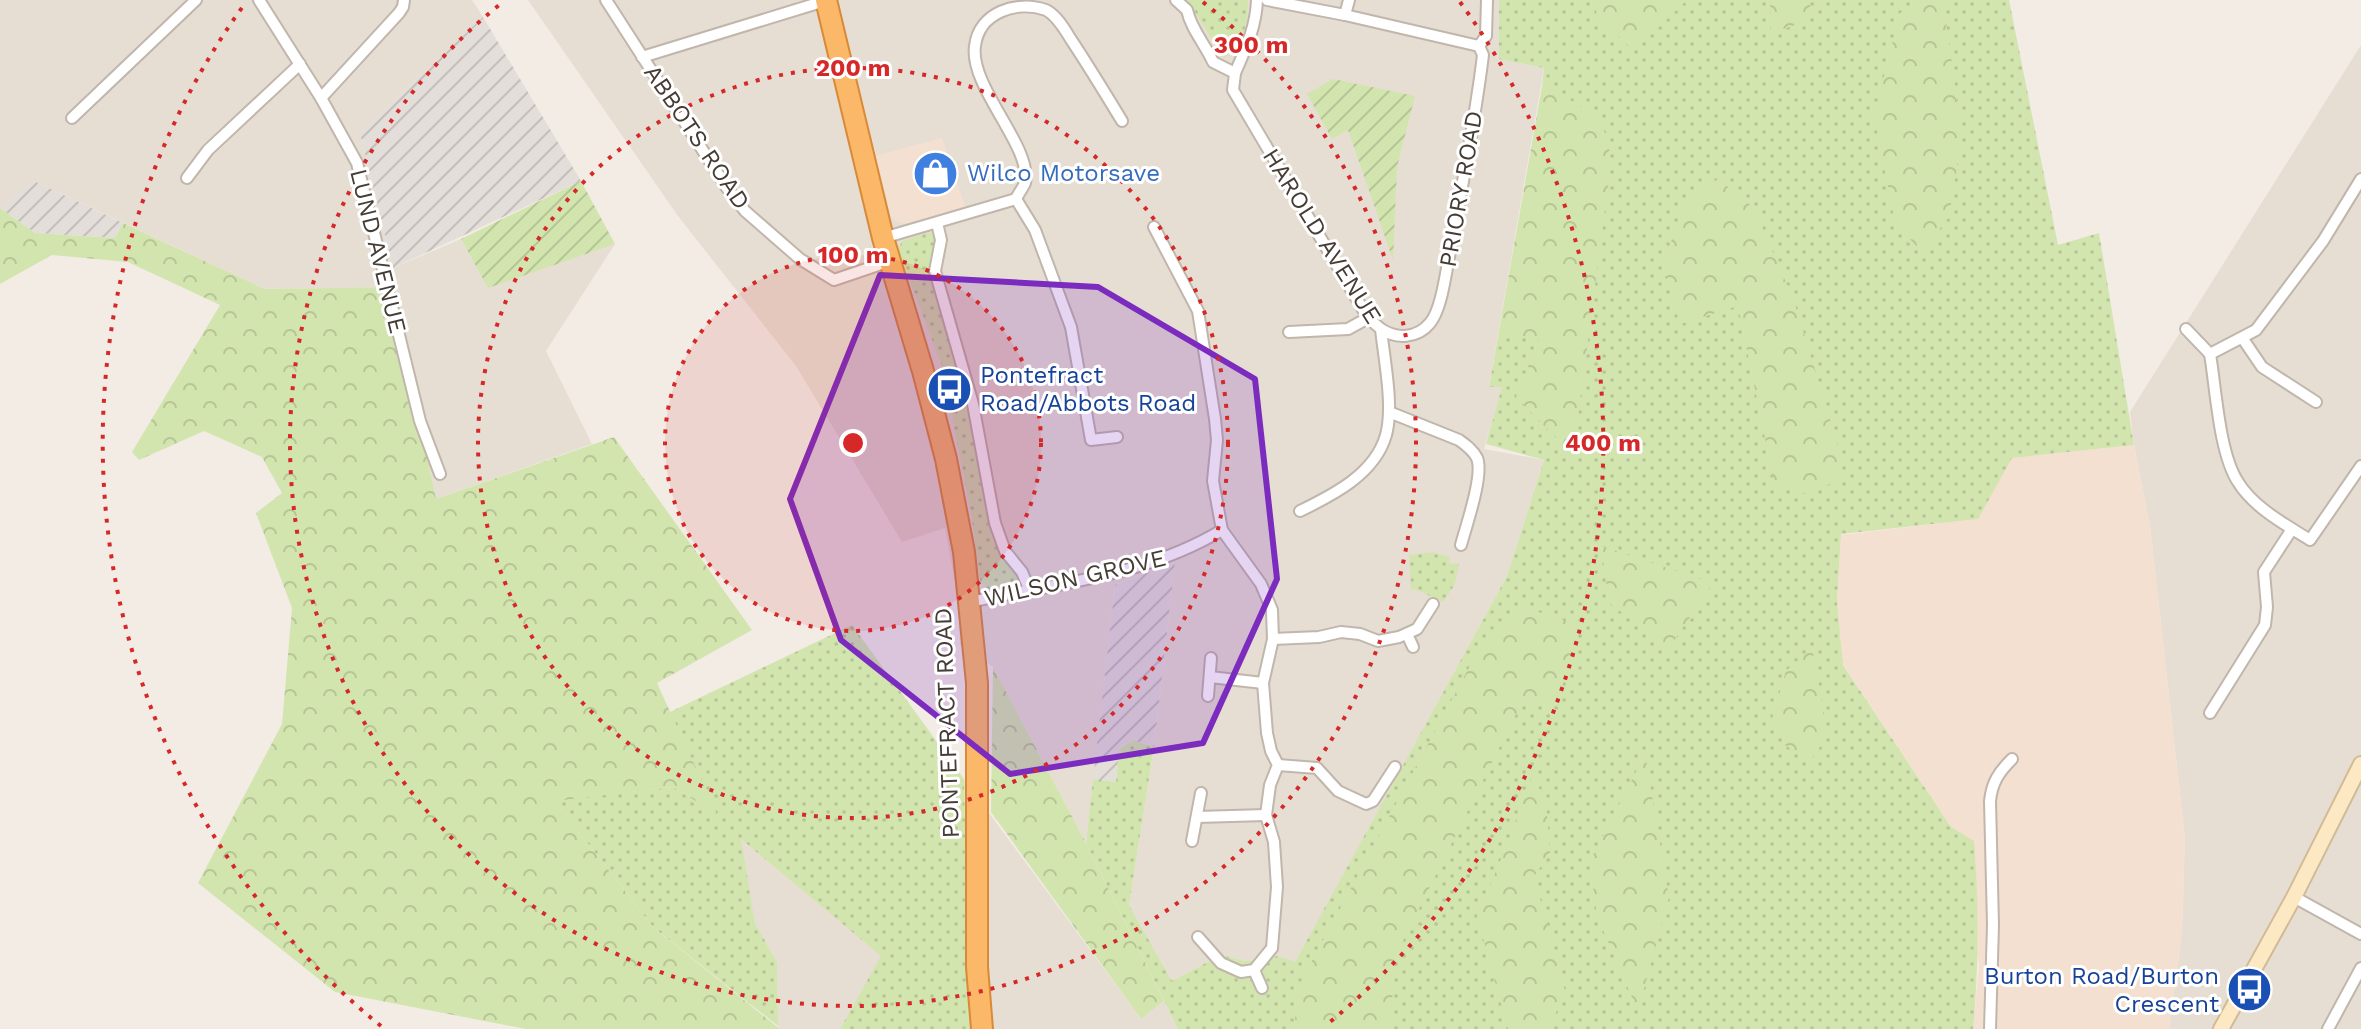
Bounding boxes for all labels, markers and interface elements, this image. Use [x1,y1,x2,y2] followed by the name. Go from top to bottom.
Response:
[1214,31,1288,59] text: 300 m
[816,54,890,82] text: 200 m
[638,59,756,215] street label: ABBOTS ROAD
[1433,109,1489,269] street label: PRIORY ROAD
[1257,143,1387,329] street label: HAROLD AVENUE
[912,149,960,197] shop icon: Wilco Motorsave
[967,159,1160,187] place label: Wilco Motorsave
[344,166,412,336] street label: LUND AVENUE
[818,241,888,269] text: 100 m
[980,361,1196,417] place label: Pontefract Road/Abbots Road
[925,365,973,413] bus stop icon: Pontefract Road/Abbots Road
[839,429,867,457] centre of rings
[1565,429,1641,457] text: 400 m
[982,544,1168,612] street label: WILSON GROVE
[929,607,965,839] street label: PONTEFRACT ROAD
[1984,962,2219,1018] place label: Burton Road/Burton Crescent
[2226,966,2274,1014] bus stop icon: Burton Road/Burton Crescent

